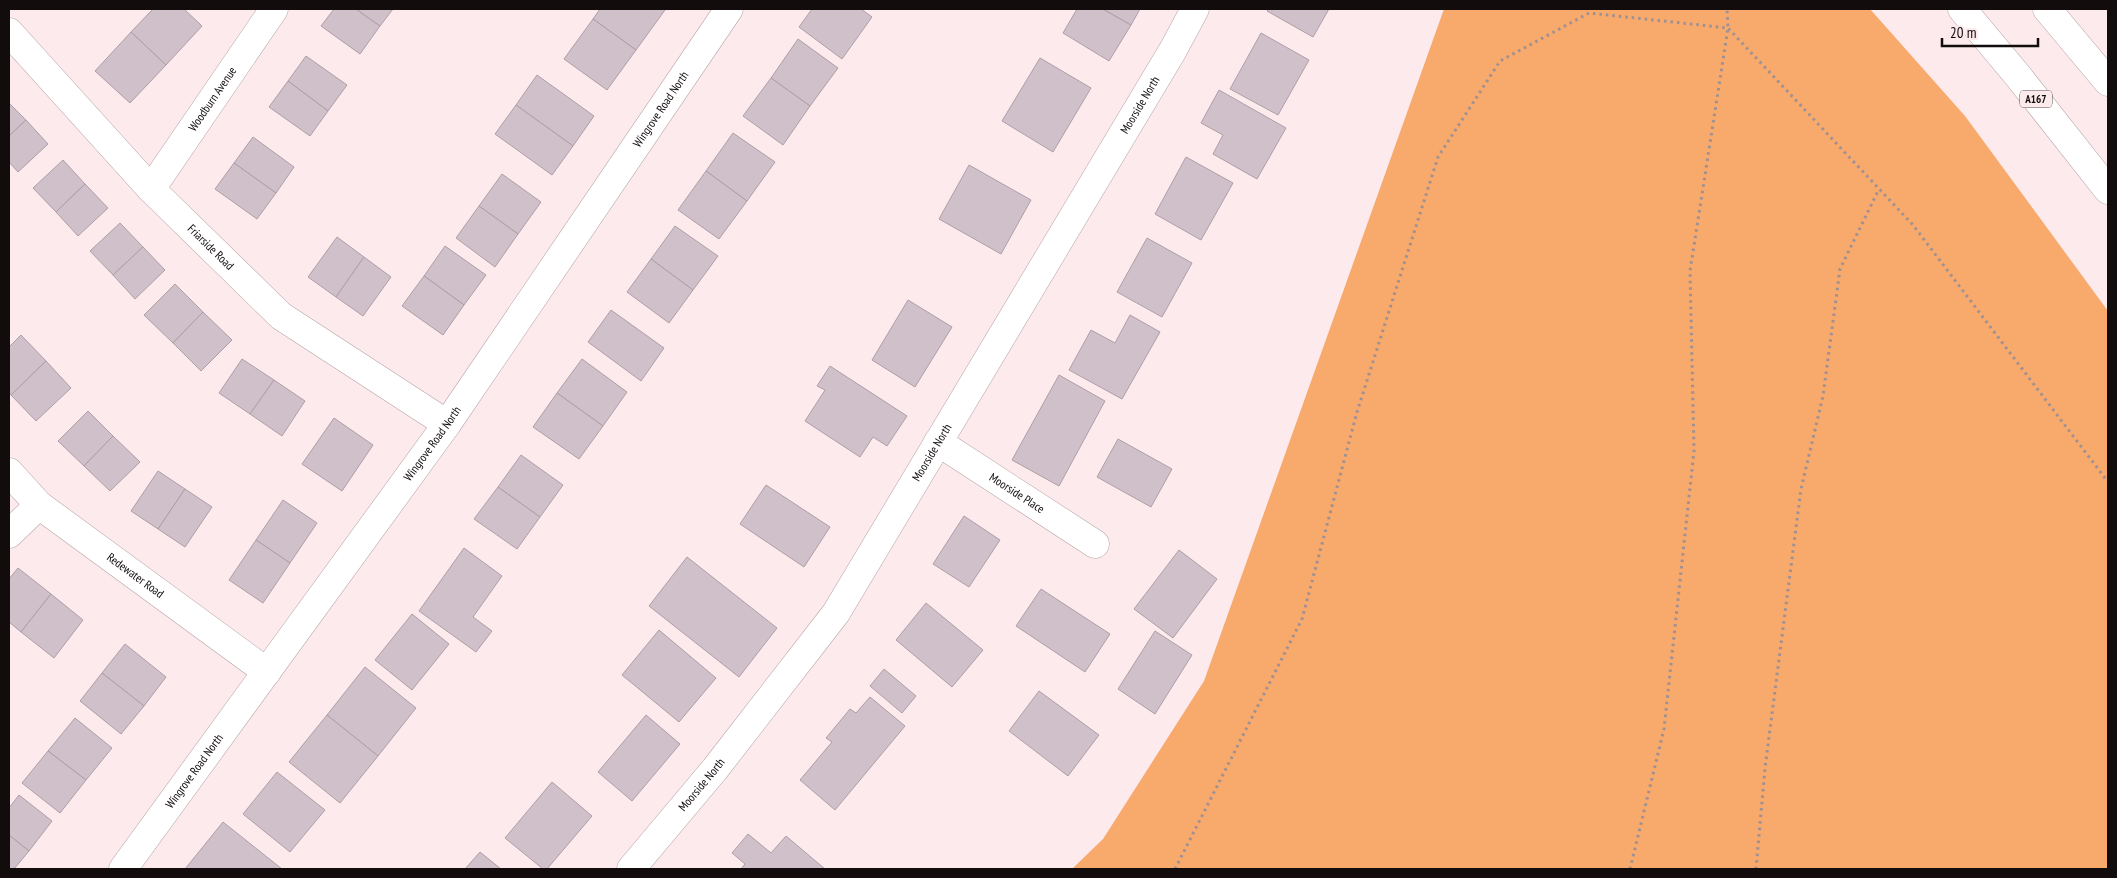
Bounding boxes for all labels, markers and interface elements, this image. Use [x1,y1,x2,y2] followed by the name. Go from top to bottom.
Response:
[1942,15,2038,47] scale bar
[1950,23,1976,42] text: 20 m
[185,64,239,134] street label: Woodburn Avenue
[629,68,692,150] street label: Wingrove Road North
[1117,73,1163,136] street label: Moorside North
[2020,90,2052,108] road number: A167
[185,221,237,273] street label: Friarside Road
[400,403,464,484] street label: Wingrove Road North
[909,421,955,484] street label: Moorside North
[987,469,1048,516] street label: Moorside Place
[104,549,167,601] street label: Redewater Road
[162,731,226,811] street label: Wingrove Road North
[675,755,728,814] street label: Moorside North

